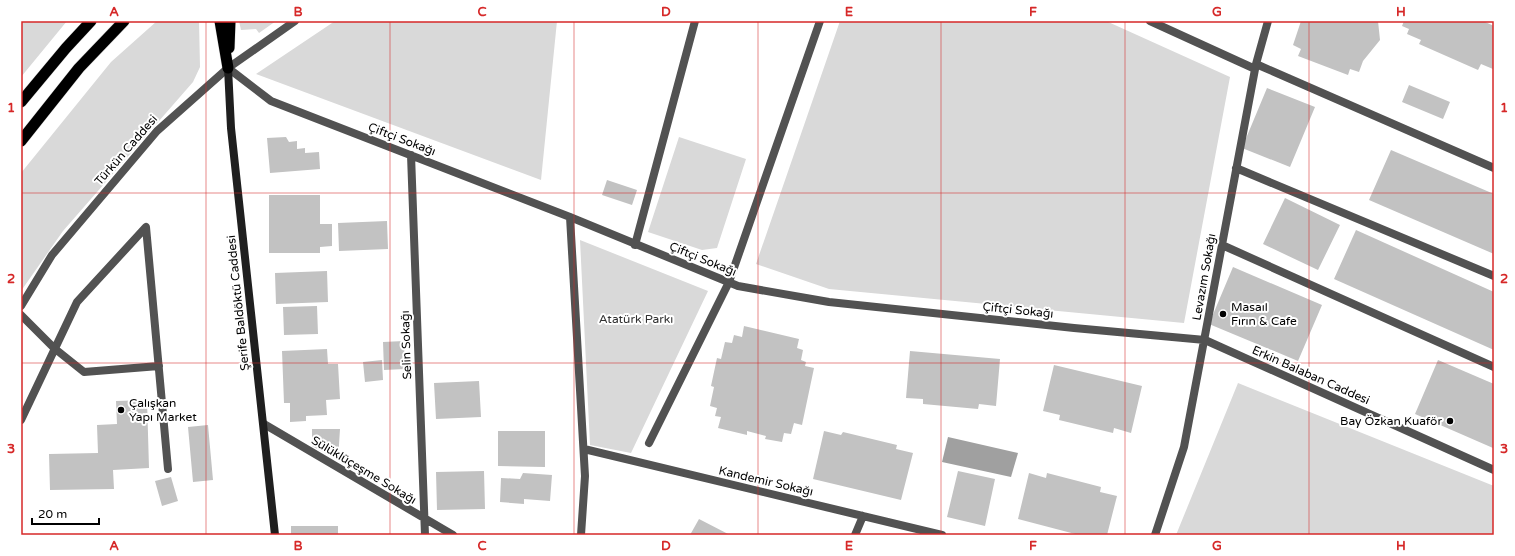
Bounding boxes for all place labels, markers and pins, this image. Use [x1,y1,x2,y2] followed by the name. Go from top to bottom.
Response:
[1231,300,1297,328] place label: Masaıl Fırın & Cafe
[1218,309,1228,319] marker: Masaıl Fırın & Cafe
[129,396,197,424] place label: Çalışkan Yapı Market
[116,405,126,415] marker: Çalışkan Yapı Market
[1340,414,1442,428] place label: Bay Özkan Kuaför
[1445,416,1455,426] marker: Bay Özkan Kuaför

